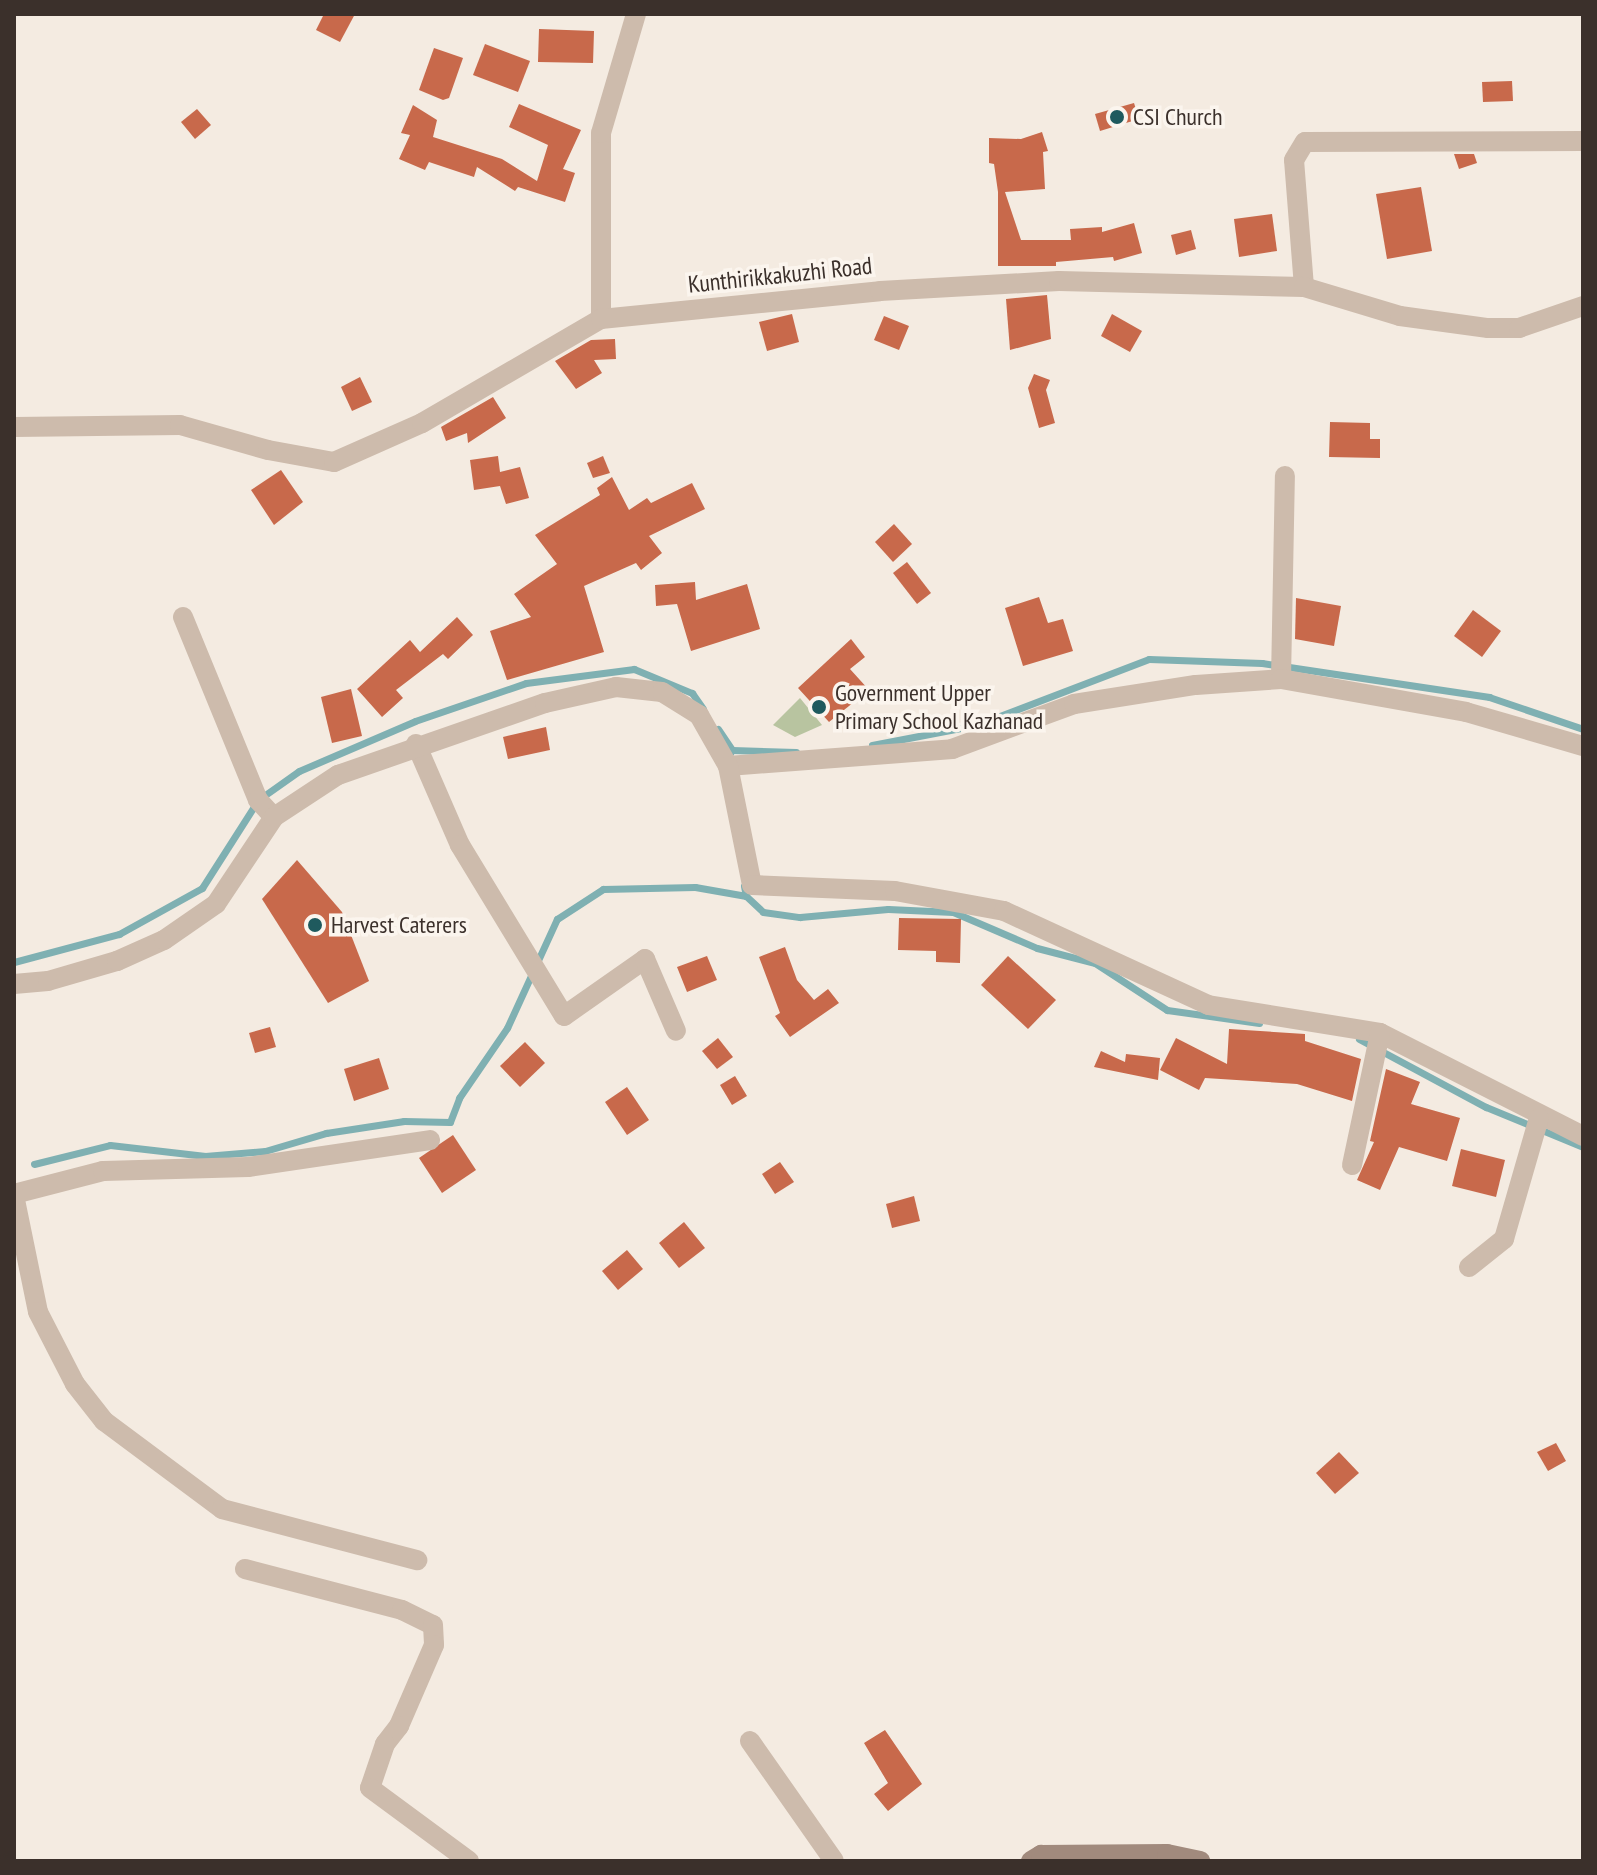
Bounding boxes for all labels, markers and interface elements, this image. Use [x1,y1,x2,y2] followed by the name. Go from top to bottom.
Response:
[1133,103,1223,131] place label: CSI Church
[1108,108,1126,126] marker: CSI Church
[687,251,873,299] street label: Kunthirikkakuzhi Road
[835,679,1044,735] place label: Government Upper Primary School Kazhanad
[810,698,828,716] marker: Government Upper Primary School Kazhanad
[331,911,467,939] place label: Harvest Caterers
[306,916,324,934] marker: Harvest Caterers

